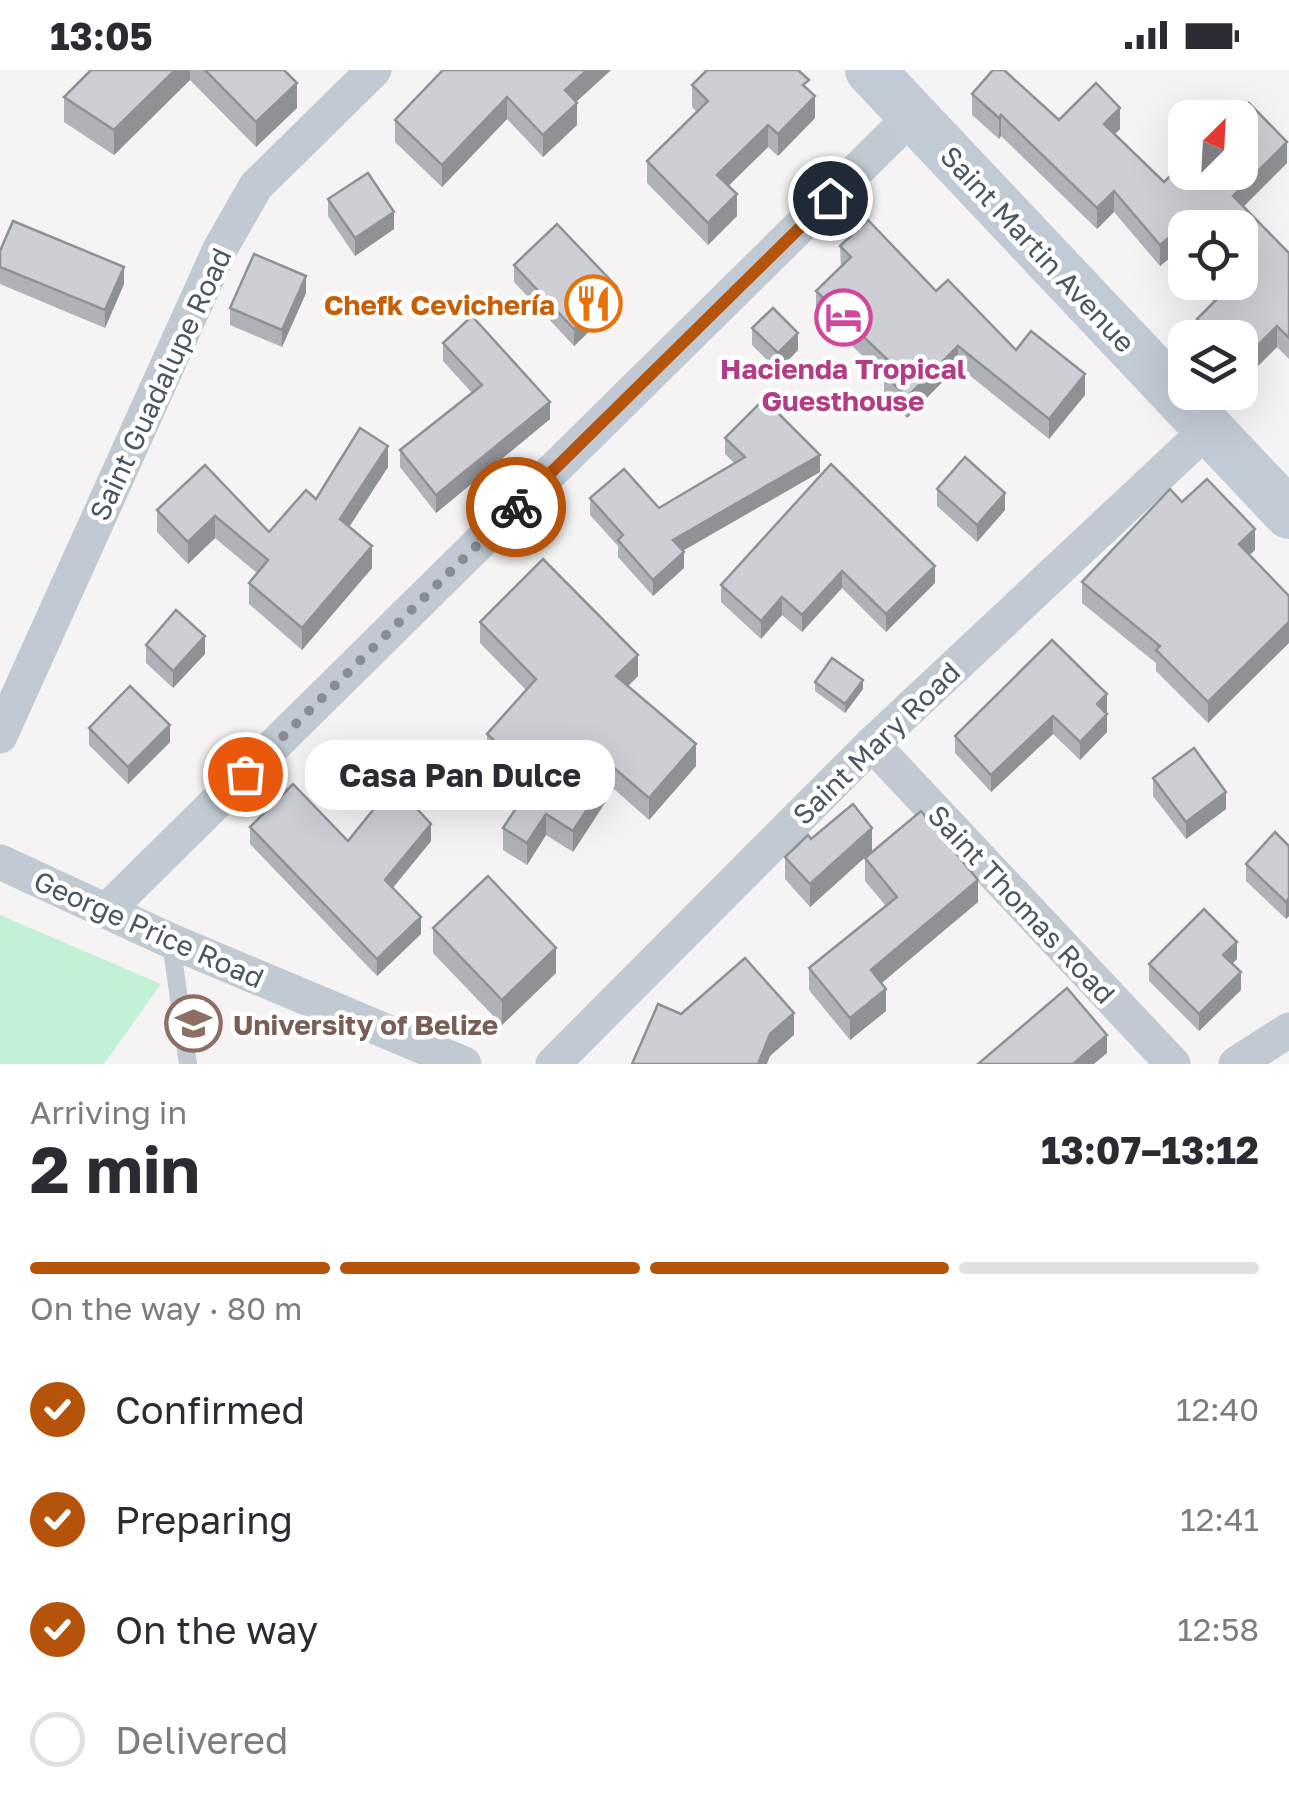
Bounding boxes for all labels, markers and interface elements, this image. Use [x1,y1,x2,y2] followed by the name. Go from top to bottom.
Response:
[50,13,153,58] text: 13:05
[1168,100,1258,190] north arrow
[1168,100,1258,410] map controls
[934,139,1142,359] street label: Saint Martin Avenue
[788,156,873,241] pin
[803,171,858,226] icon: home
[1168,210,1258,300] button: locate
[82,242,238,526] street label: Saint Guadalupe Road
[564,274,624,334] restaurant icon: Chefk Cevichería
[813,287,873,347] hotel icon: Hacienda Tropical Guesthouse
[324,288,555,321] place label: Chefk Cevichería
[1168,320,1258,410] button: layers
[720,352,966,417] place label: Hacienda Tropical Guesthouse
[466,457,566,557] courier
[489,480,544,535] icon: bike
[786,655,966,831] street label: Saint Mary Road
[203,732,288,817] pin
[305,739,615,809] callout: Casa Pan Dulce
[218,747,273,802] icon: bag
[339,756,581,794] text: Casa Pan Dulce
[922,798,1122,1010] street label: Saint Thomas Road
[29,864,269,994] street label: George Price Road
[164,994,224,1054] school or university icon: University of Belize
[233,1008,498,1041] place label: University of Belize
[30,1093,187,1131] text: Arriving in
[1041,1127,1259,1172] text: 13:07–13:12
[30,1129,200,1207] text: 2 min
[30,1289,302,1327] text: On the way · 80 m
[30,1382,85,1437] icon: check
[115,1387,305,1432] text: Confirmed
[1176,1390,1259,1428] text: 12:40
[30,1492,85,1547] icon: check
[115,1497,293,1542] text: Preparing
[1180,1500,1259,1538] text: 12:41
[30,1602,85,1657] icon: check
[115,1607,318,1652] text: On the way
[1177,1610,1259,1648] text: 12:58
[115,1717,288,1762] text: Delivered

